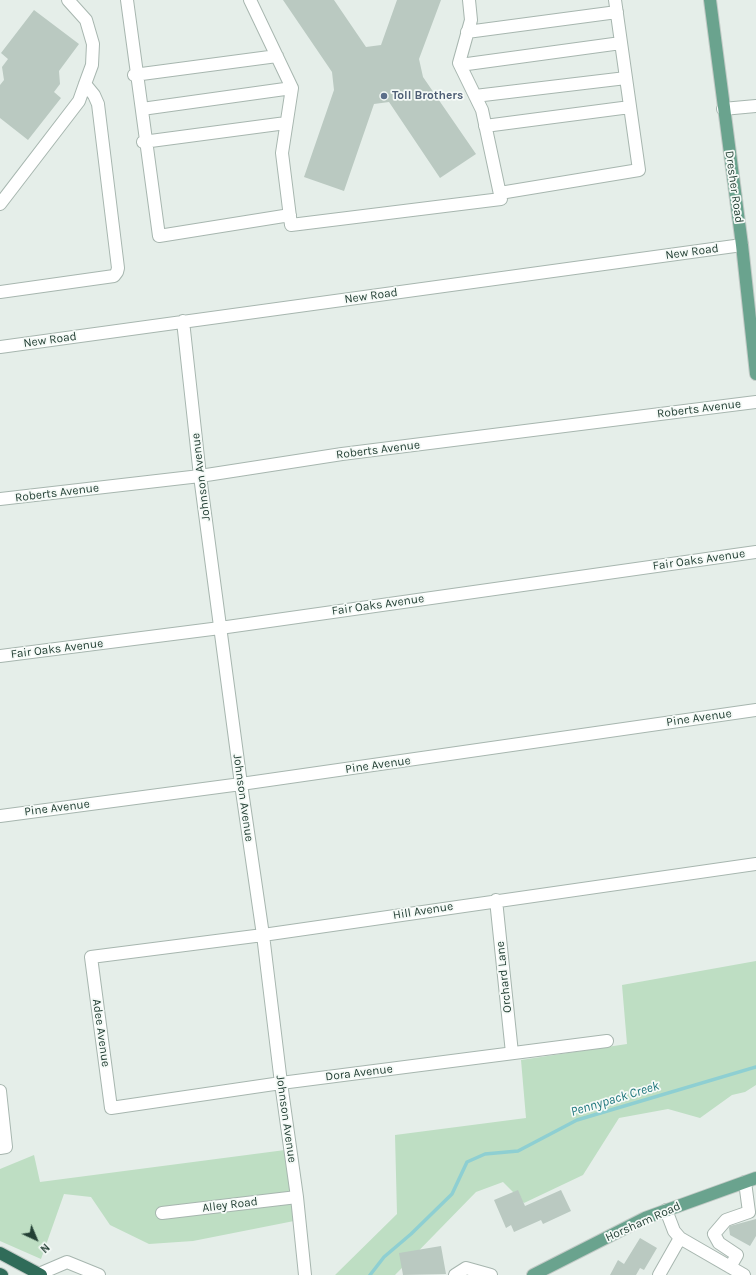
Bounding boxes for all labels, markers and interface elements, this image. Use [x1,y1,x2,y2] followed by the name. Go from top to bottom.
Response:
[392,89,463,103] place label: Toll Brothers
[379,91,389,101] marker: Toll Brothers
[722,150,746,224] street label: Dresher Road
[664,241,720,263] street label: New Road
[343,285,399,307] street label: New Road
[22,329,78,351] street label: New Road
[656,397,742,421] street label: Roberts Avenue
[188,432,214,522] street label: Johnson Avenue
[335,438,421,462] street label: Roberts Avenue
[14,481,100,505] street label: Roberts Avenue
[652,546,746,574] street label: Fair Oaks Avenue
[331,591,425,619] street label: Fair Oaks Avenue
[10,636,104,662] street label: Fair Oaks Avenue
[665,706,733,730] street label: Pine Avenue
[230,753,256,843] street label: Johnson Avenue
[344,753,412,777] street label: Pine Avenue
[23,797,91,819] street label: Pine Avenue
[392,899,454,923] street label: Hill Avenue
[493,940,515,1014] street label: Orchard Lane
[89,998,113,1068] street label: Adee Avenue
[324,1062,394,1084] street label: Dora Avenue
[273,1074,299,1164] street label: Johnson Avenue
[569,1078,661,1120] water label: Pennypack Creek
[201,1194,259,1216] street label: Alley Road
[603,1199,683,1245] street label: Horsham Road
[16,1219,56,1259] north arrow
[37,1241,52,1255] text: N

